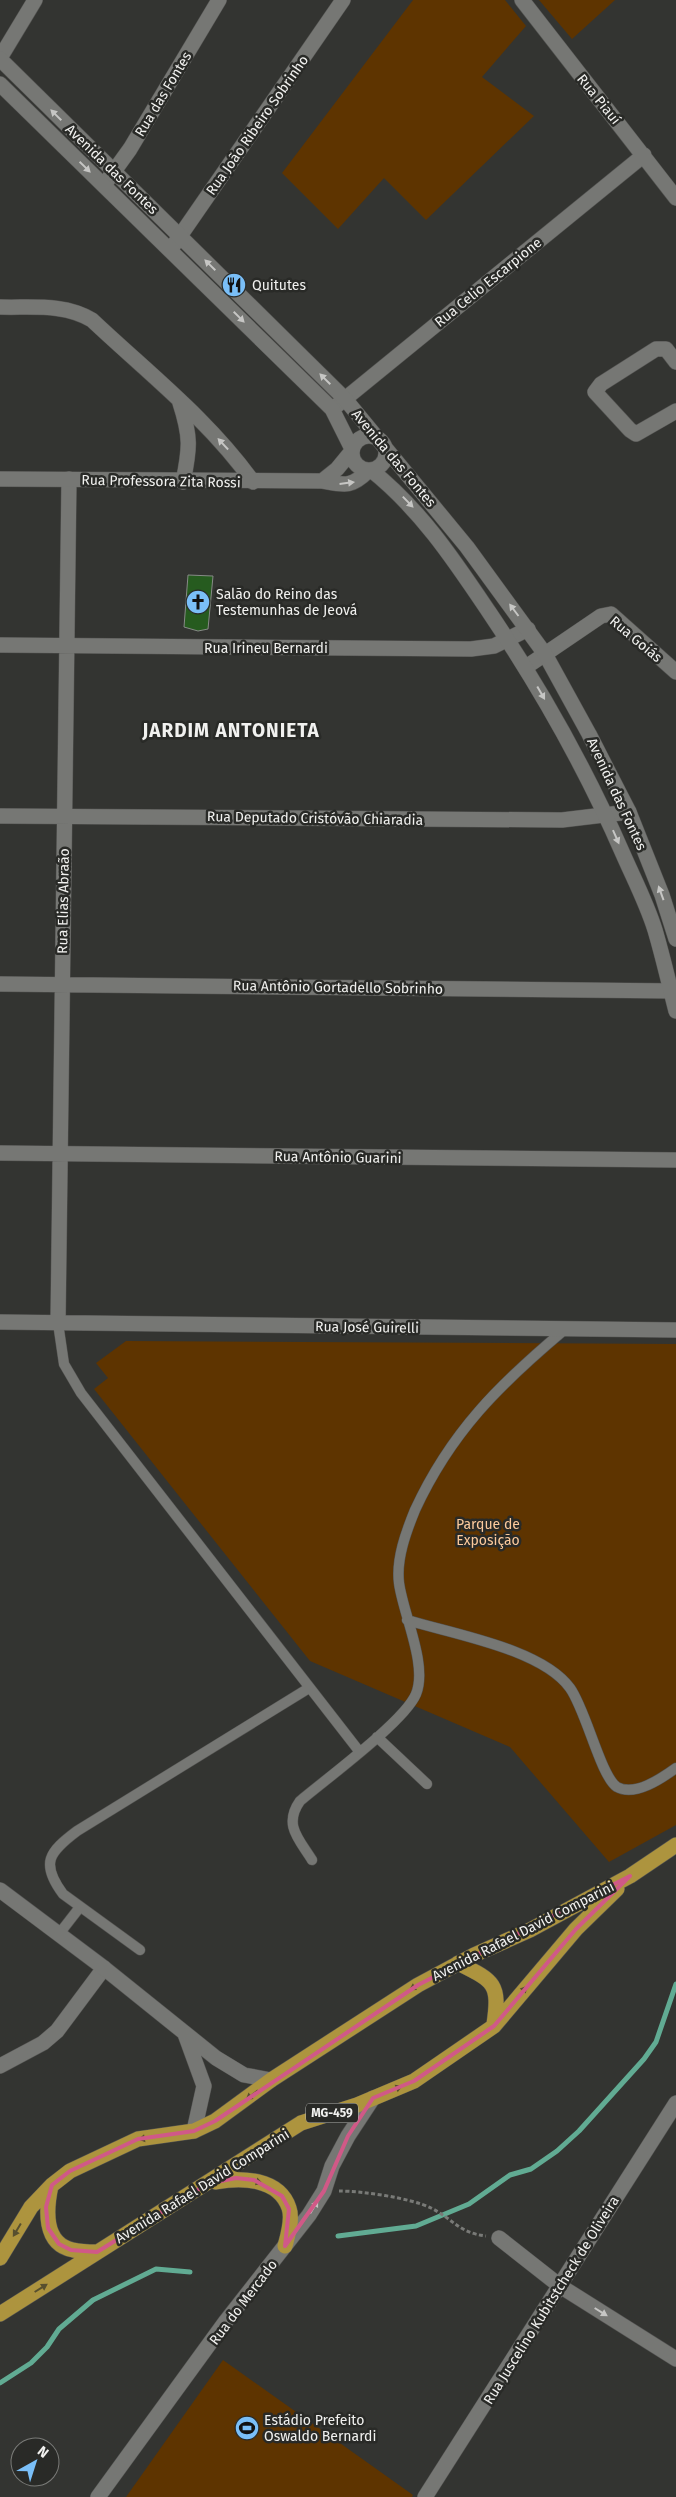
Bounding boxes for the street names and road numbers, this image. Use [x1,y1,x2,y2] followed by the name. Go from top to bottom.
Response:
[131,48,196,140] street label: Rua das Fontes
[203,52,312,199] street label: Rua João Ribeiro Sobrinho
[573,71,624,128] street label: Rua Piauí
[62,121,162,218] street label: Avenida das Fontes
[431,234,545,331] street label: Rua Celio Escarpione
[348,406,440,511] street label: Avenida das Fontes
[81,472,241,491] street label: Rua Professora Zita Rossi
[606,613,666,666] street label: Rua Goiás
[204,640,328,657] street label: Rua Irineu Bernardi
[583,735,650,854] street label: Avenida das Fontes
[207,808,423,829] street label: Rua Deputado Cristóvão Chiaradia
[54,848,73,954] street label: Rua Elias Abraão
[233,977,443,998] street label: Rua Antônio Gortadello Sobrinho
[274,1148,402,1167] street label: Rua Antônio Guarini
[315,1318,419,1337] street label: Rua José Guirelli
[429,1878,617,1985] street label: Avenida Rafael David Comparini
[306,2104,358,2122] road number: MG-459
[112,2126,292,2247] street label: Avenida Rafael David Comparini
[480,2193,623,2408] street label: Rua Juscelino Kubitstcheck de Oliveira
[206,2256,281,2348] street label: Rua do Mercado

